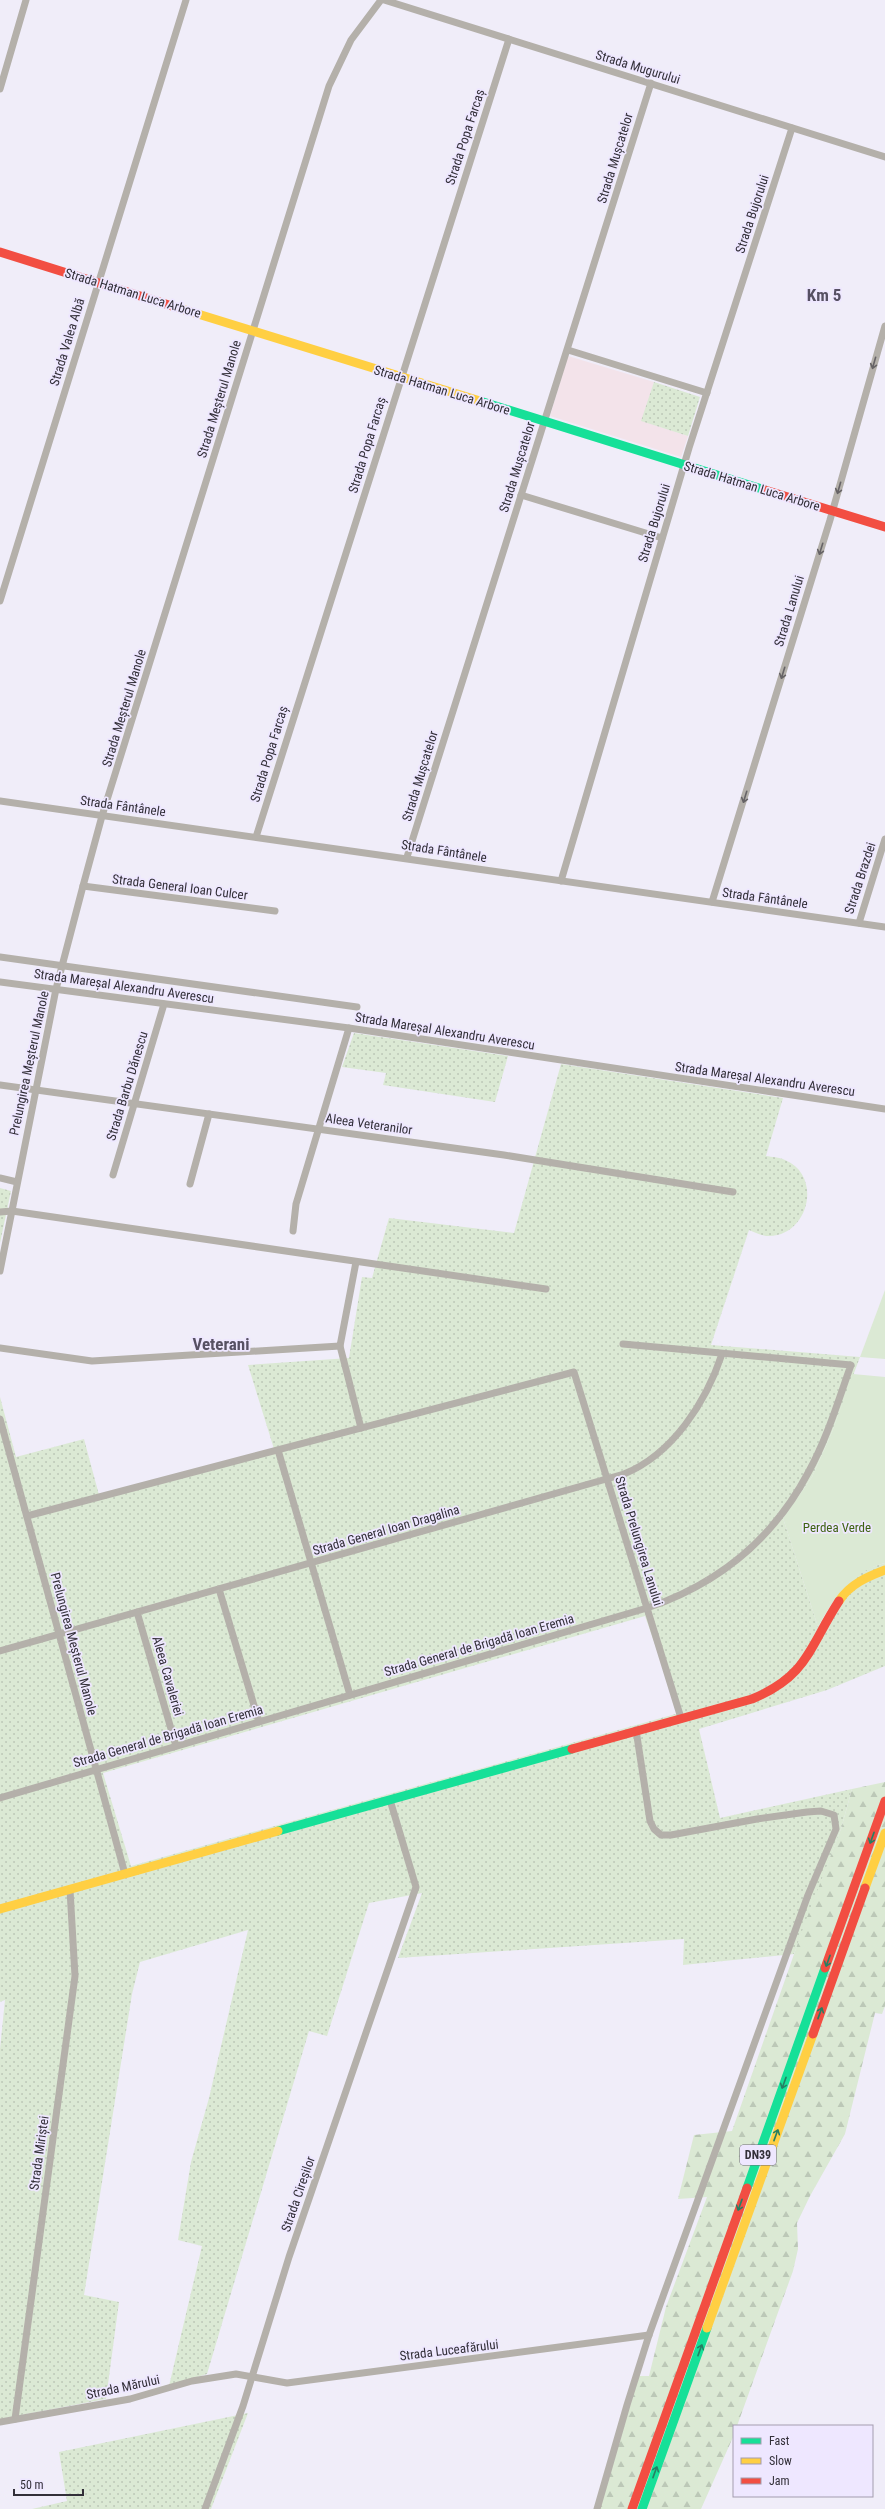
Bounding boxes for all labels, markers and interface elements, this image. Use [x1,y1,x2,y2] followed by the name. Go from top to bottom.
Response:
[594,47,682,87] street label: Strada Mugurului
[442,87,489,187] street label: Strada Popa Farcaș
[594,111,637,205] street label: Strada Mușcatelor
[732,173,772,255] street label: Strada Bujorului
[63,265,203,321] street label: Strada Hatman Luca Arbore
[807,285,841,305] district label: Km 5
[47,296,87,388] street label: Strada Valea Albă
[194,338,245,460] street label: Strada Meșterul Manole
[870,357,877,370] one-way arrow
[372,362,512,418] street label: Strada Hatman Luca Arbore
[345,395,390,495] street label: Strada Popa Farcaș
[496,420,539,514] street label: Strada Mușcatelor
[682,458,822,514] street label: Strada Hatman Luca Arbore
[635,482,673,564] street label: Strada Bujorului
[835,482,842,495] one-way arrow
[817,542,824,555] one-way arrow
[771,574,807,648] street label: Strada Lanului
[99,647,150,769] street label: Strada Meșterul Manole
[779,666,786,679] one-way arrow
[247,704,292,804] street label: Strada Popa Farcaș
[399,729,442,823] street label: Strada Mușcatelor
[740,791,748,803] one-way arrow
[79,793,167,819] street label: Strada Fântânele
[400,837,488,865] street label: Strada Fântânele
[841,840,879,916] street label: Strada Brazdei
[111,871,249,903] street label: Strada General Ioan Culcer
[721,885,809,911] street label: Strada Fântânele
[33,966,215,1007] street label: Strada Mareșal Alexandru Averescu
[6,989,53,1137] street label: Prelungirea Meșterul Manole
[354,1009,536,1054] street label: Strada Mareșal Alexandru Averescu
[103,1030,151,1142] street label: Strada Barbu Dănescu
[674,1059,856,1100] street label: Strada Mareșal Alexandru Averescu
[325,1110,413,1138] street label: Aleea Veteranilor
[193,1334,249,1354] district label: Veterani
[612,1474,666,1608] street label: Strada Prelungirea Lanului
[311,1502,461,1558] street label: Strada General Ioan Dragalina
[803,1520,871,1535] park label: Perdea Verde
[47,1571,100,1717] street label: Prelungirea Meșterul Manole
[382,1611,576,1679] street label: Strada General de Brigadă Ioan Eremia
[149,1634,187,1718] street label: Aleea Cavaleriei
[71,1702,265,1770] street label: Strada General de Brigadă Ioan Eremia
[867,1832,875,1844] one-way arrow
[824,1954,831,1967] one-way arrow
[817,2008,825,2020] one-way arrow
[780,2077,788,2089] one-way arrow
[26,2115,53,2191] street label: Strada Miriștei
[773,2129,780,2142] one-way arrow
[740,2145,776,2165] road number: DN39
[278,2154,319,2234] street label: Strada Cireșilor
[736,2199,744,2211] one-way arrow
[399,2336,499,2364] street label: Strada Luceafărului
[696,2345,704,2357] one-way arrow
[85,2372,161,2402] street label: Strada Mărului
[733,2425,873,2497] legend
[769,2434,790,2448] text: Fast
[769,2454,792,2468] text: Slow
[652,2467,660,2479] one-way arrow
[14,2471,83,2497] scale bar
[769,2474,790,2488] text: Jam
[20,2478,44,2492] text: 50 m

